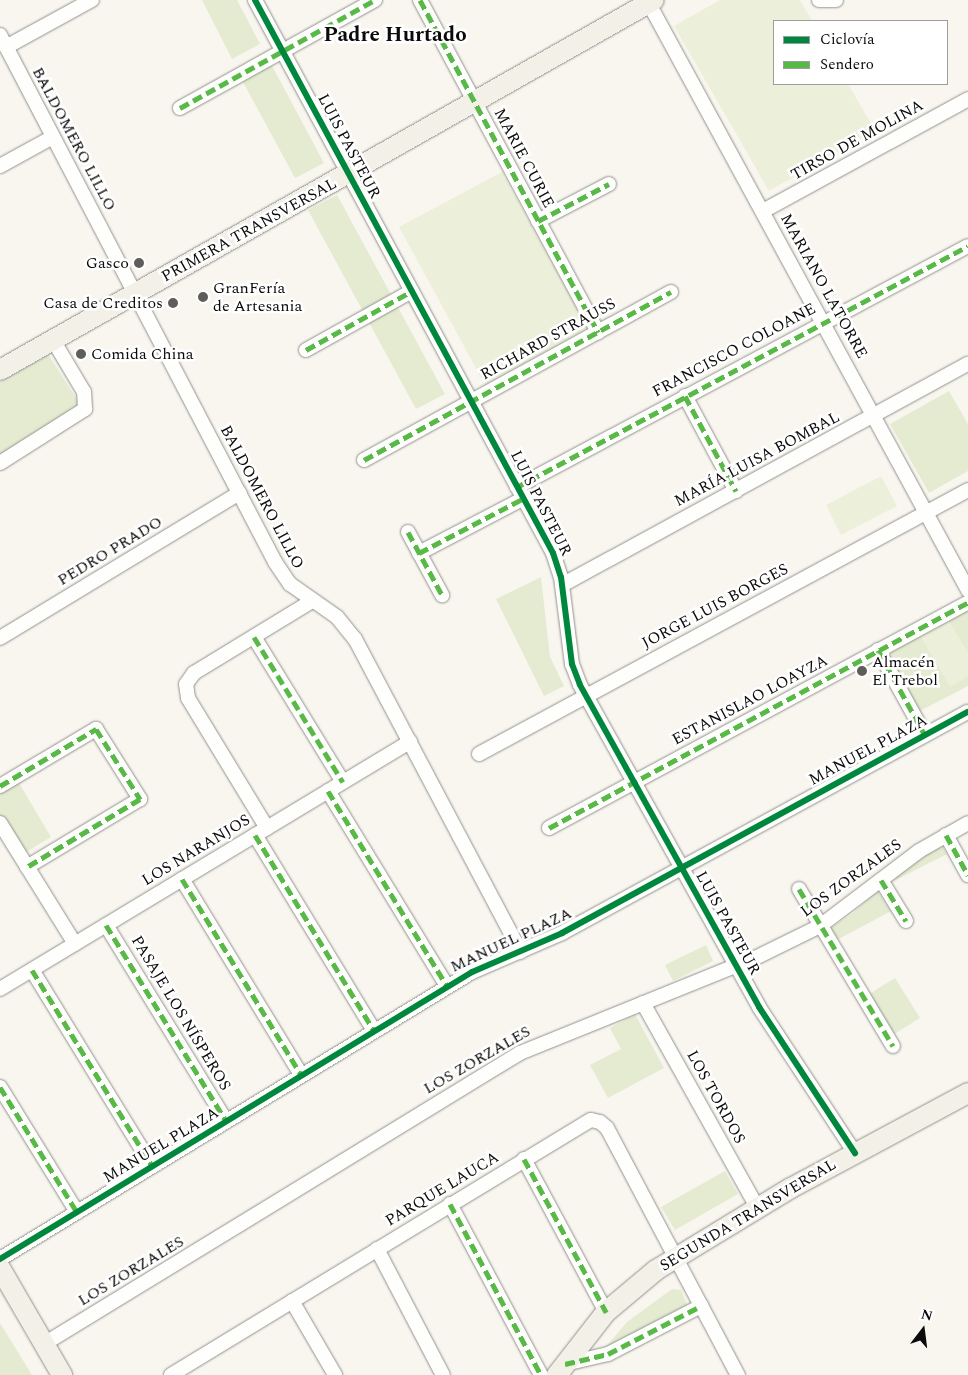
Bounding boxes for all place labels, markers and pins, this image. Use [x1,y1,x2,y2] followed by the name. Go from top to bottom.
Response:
[86,253,129,273] place label: Gasco
[133,257,145,269] marker: Gasco
[213,278,302,316] place label: GranFería de Artesania
[197,291,209,303] marker: GranFería de Artesania
[43,293,163,313] place label: Casa de Creditos
[167,297,179,309] marker: Casa de Creditos
[91,344,194,364] place label: Comida China
[75,348,87,360] marker: Comida China
[872,652,938,690] place label: Almacén El Trebol
[856,665,868,677] marker: Almacén El Trebol

